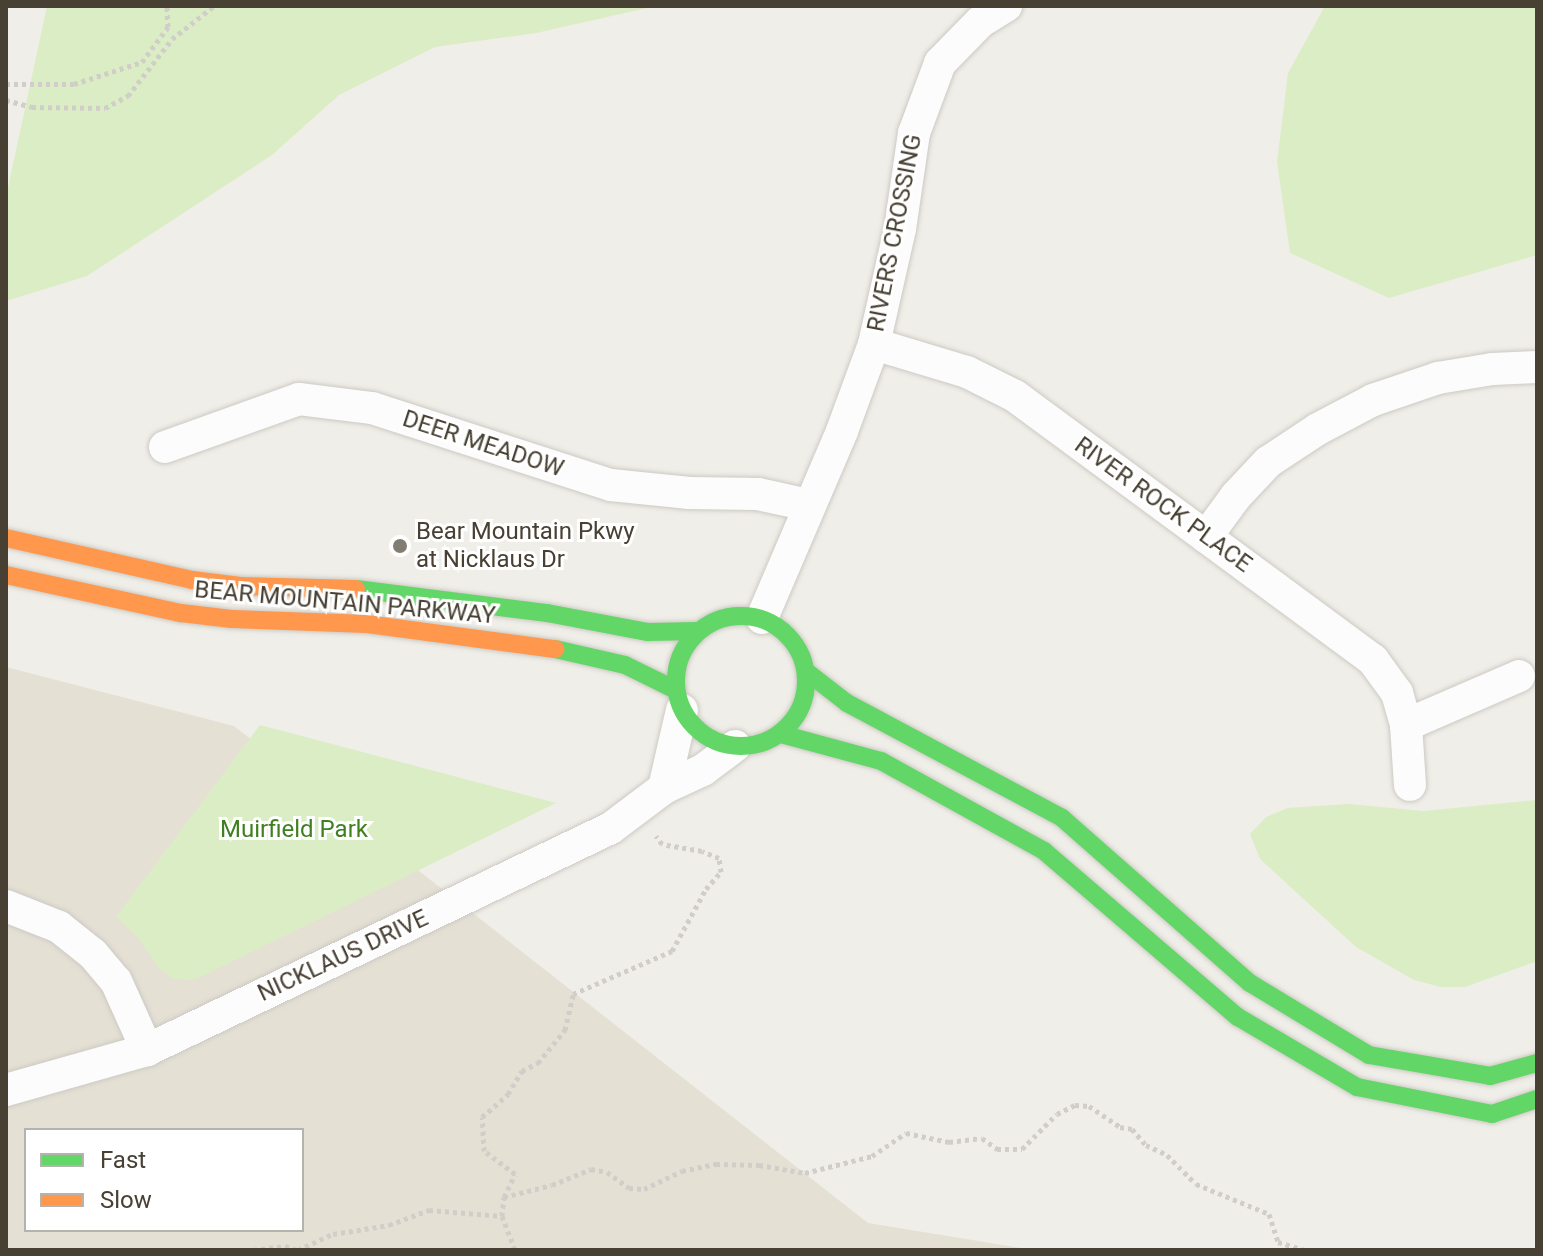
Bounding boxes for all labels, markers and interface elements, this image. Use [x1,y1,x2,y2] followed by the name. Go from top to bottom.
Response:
[862,132,928,334] street label: RIVERS CROSSING
[399,404,567,484] street label: DEER MEADOW
[1069,431,1257,579] street label: RIVER ROCK PLACE
[416,518,635,574] place label: Bear Mountain Pkwy at Nicklaus Dr
[391,537,409,555] marker: Bear Mountain Pkwy at Nicklaus Dr
[193,575,497,631] street label: BEAR MOUNTAIN PARKWAY
[220,816,368,844] park label: Muirfield Park
[253,904,433,1008] street label: NICKLAUS DRIVE
[24,1128,304,1232] legend
[100,1146,146,1174] text: Fast
[100,1186,152,1214] text: Slow

